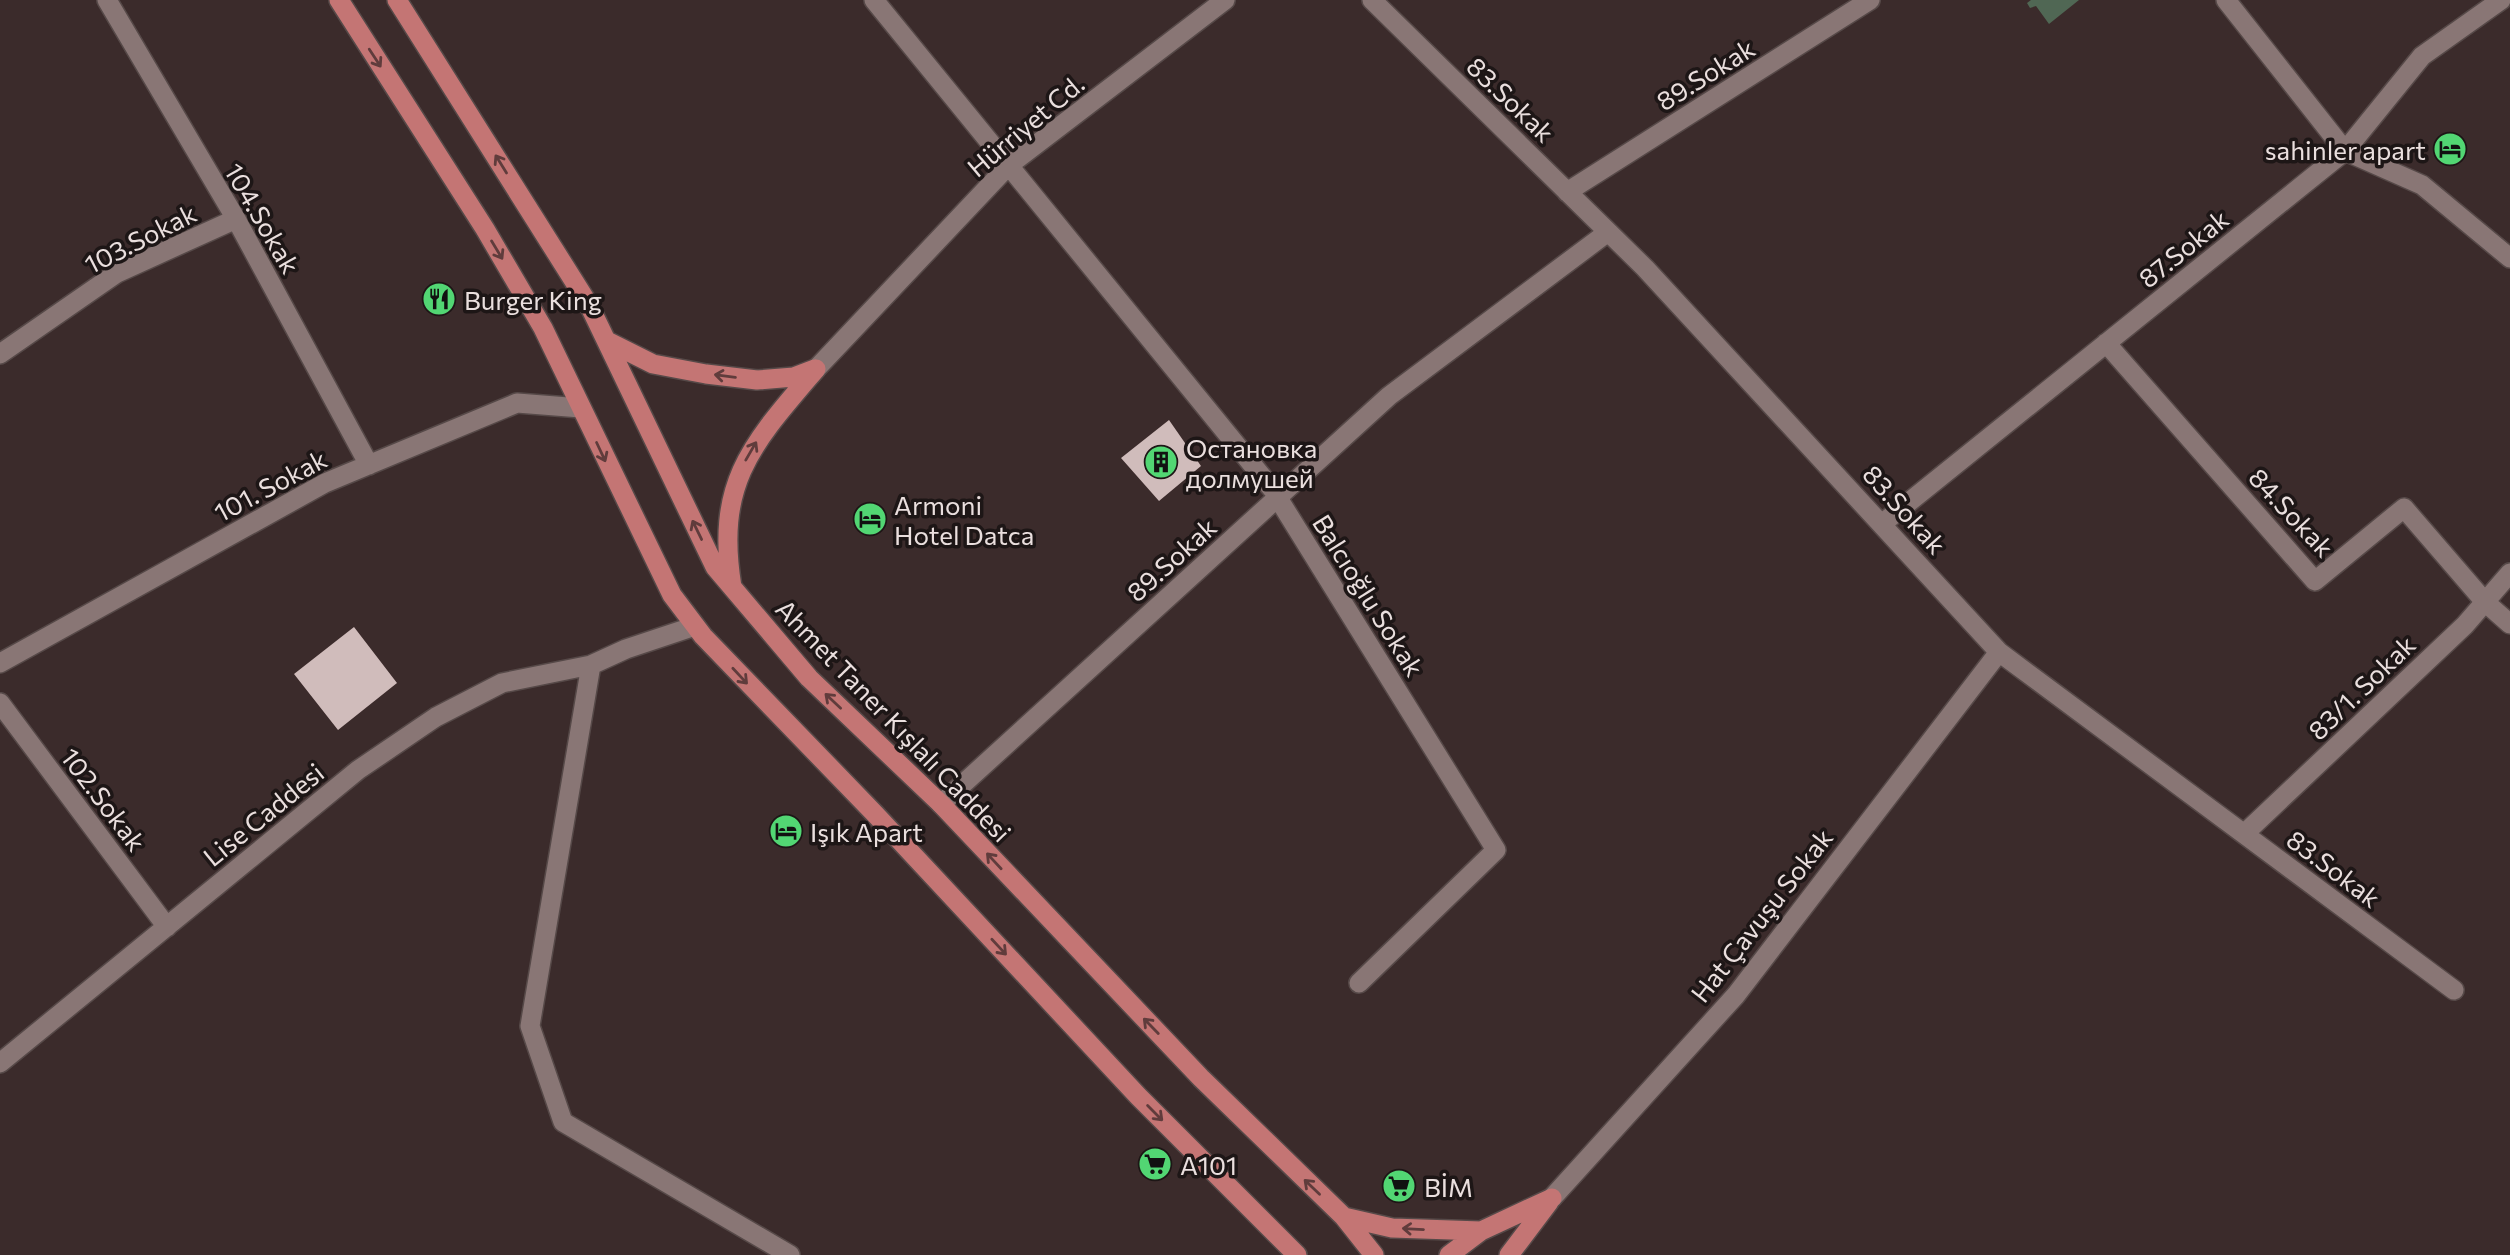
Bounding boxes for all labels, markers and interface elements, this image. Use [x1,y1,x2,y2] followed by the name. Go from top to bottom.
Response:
[1650,32,1760,116] street label: 89.Sokak
[369,47,383,67] one-way arrow
[1461,50,1561,148] street label: 83.Sokak
[960,67,1090,183] street label: Hürriyet Cd.
[2431,130,2469,168] hotel icon: sahinler apart
[2265,134,2426,165] place label: sahinler apart
[493,155,507,175] one-way arrow
[219,157,307,279] street label: 104.Sokak
[79,197,201,279] street label: 103.Sokak
[2132,202,2234,294] street label: 87.Sokak
[490,239,504,259] one-way arrow
[420,280,458,318] restaurant icon: Burger King
[464,284,602,315] place label: Burger King
[714,370,737,383] one-way arrow
[1186,432,1317,493] place label: Остановка долмушей
[595,441,609,462] one-way arrow
[208,442,332,528] street label: 101. Sokak
[744,442,758,462] one-way arrow
[1142,443,1180,481] building icon: Остановка долмушей
[1857,458,1953,560] street label: 83.Sokak
[2243,461,2341,563] street label: 84.Sokak
[894,489,1034,550] place label: Armoni Hotel Datca
[851,500,889,538] hotel icon: Armoni Hotel Datca
[1307,508,1431,682] street label: Balcıoğlu Sokak
[1120,511,1222,607] street label: 89.Sokak
[690,520,703,541] one-way arrow
[770,592,1018,848] street label: Ahmet Taner Kışlalı Caddesi
[2301,628,2421,746] street label: 83/1. Sokak
[732,667,749,684] one-way arrow
[825,692,842,709] one-way arrow
[55,741,153,857] street label: 102.Sokak
[197,756,329,872] street label: Lise Caddesi
[767,812,805,850] hotel icon: Işık Apart
[810,816,923,847] place label: Işık Apart
[1684,822,1838,1008] street label: Hat Çavuşu Sokak
[2281,823,2387,913] street label: 83.Sokak
[986,852,1002,870] one-way arrow
[991,938,1007,956] one-way arrow
[1142,1018,1159,1035] one-way arrow
[1146,1105,1163,1122] one-way arrow
[1136,1145,1174,1183] supermarket icon: A101
[1180,1149,1237,1180] place label: A101
[1380,1167,1418,1205] supermarket icon: BİM
[1424,1171,1473,1202] place label: BİM
[1303,1178,1320,1195] one-way arrow
[1402,1222,1425,1235] one-way arrow

